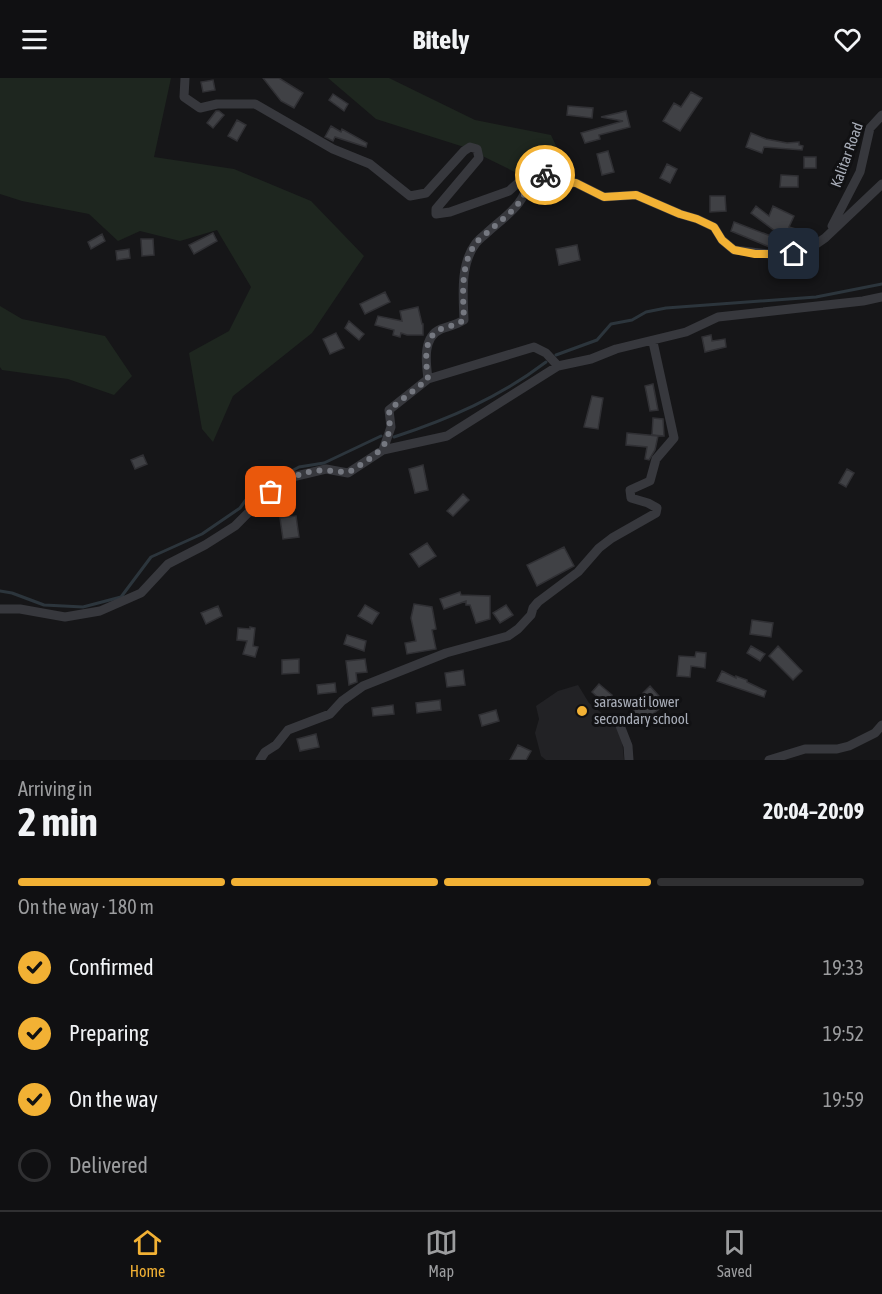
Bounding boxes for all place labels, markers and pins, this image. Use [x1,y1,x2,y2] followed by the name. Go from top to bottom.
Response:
[768,228,819,279] pin
[245,466,296,517] pin
[594,693,689,727] place label: saraswati lower secondary school
[575,704,589,718] marker: saraswati lower secondary school

